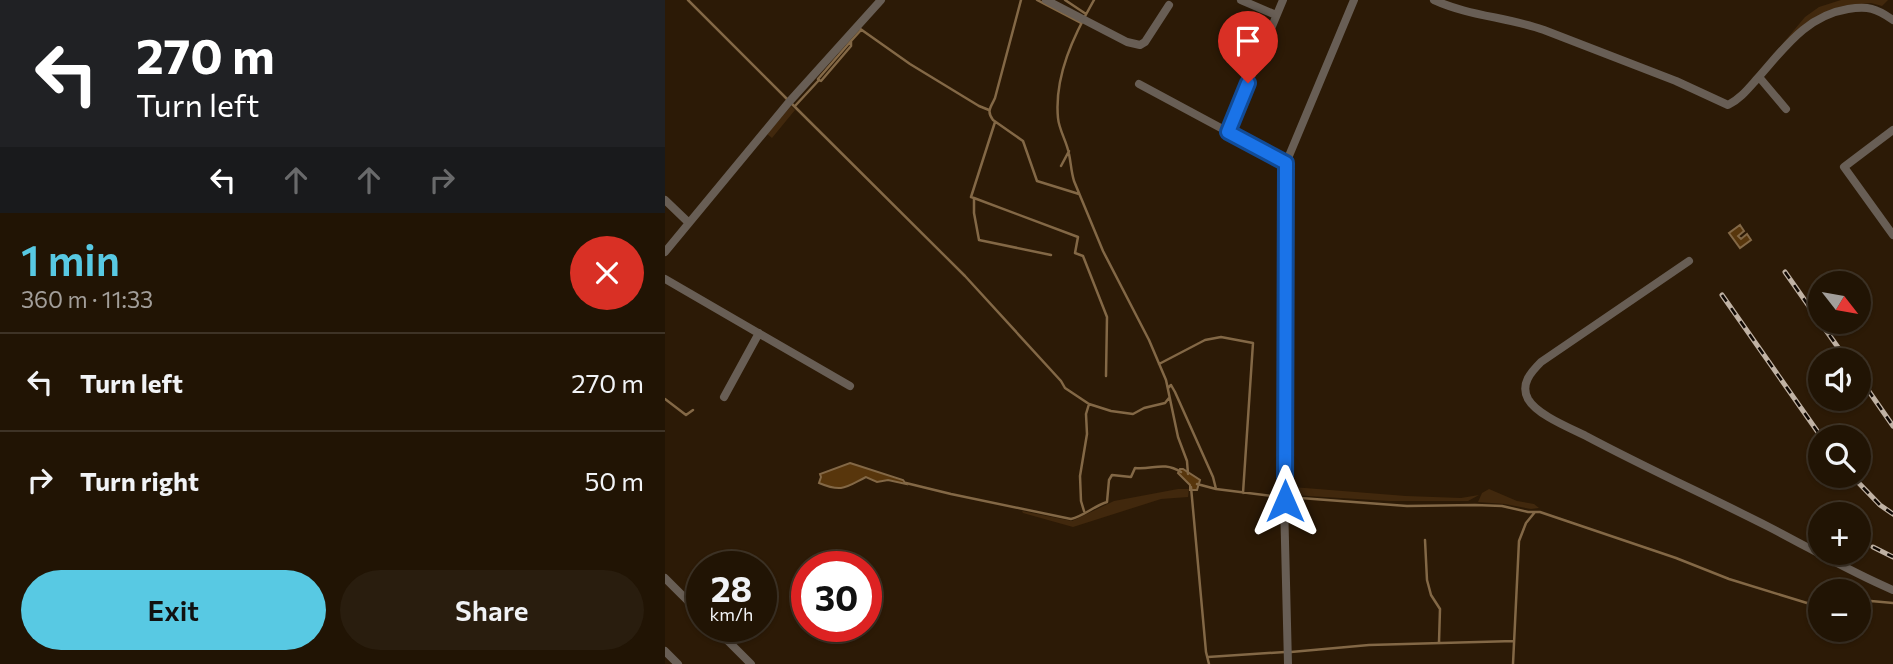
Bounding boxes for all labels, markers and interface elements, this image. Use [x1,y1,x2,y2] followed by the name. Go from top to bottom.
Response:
[1218,11,1278,83] pin
[1229,22,1267,60] icon: arrive
[136,24,275,84] text: 270 m
[21,28,112,119] icon: left
[136,84,260,124] text: Turn left
[204,161,242,199] icon: left
[277,161,315,199] icon: ahead
[350,161,388,199] icon: ahead
[423,161,461,199] icon: right
[21,233,120,285] text: 1 min
[570,236,644,310] button: close
[1808,271,1871,334] north arrow
[1808,271,1871,642] map controls
[21,285,153,313] text: 360 m · 11:33
[1808,348,1871,411] button: sound
[21,363,59,401] icon: left
[80,367,183,398] text: Turn left
[571,367,644,398] text: 270 m
[1808,425,1871,488] button: search
[21,461,59,499] icon: right
[1248,464,1322,538] position arrow
[80,465,199,496] text: Turn right
[584,465,644,496] text: 50 m
[1808,502,1871,565] button: +
[791,551,882,642] speed limit sign: 30
[711,566,752,609] text: 28
[21,570,326,650] button: Exit
[340,570,644,650] button: Share
[1808,579,1871,642] button: −
[710,603,753,625] text: km/h

